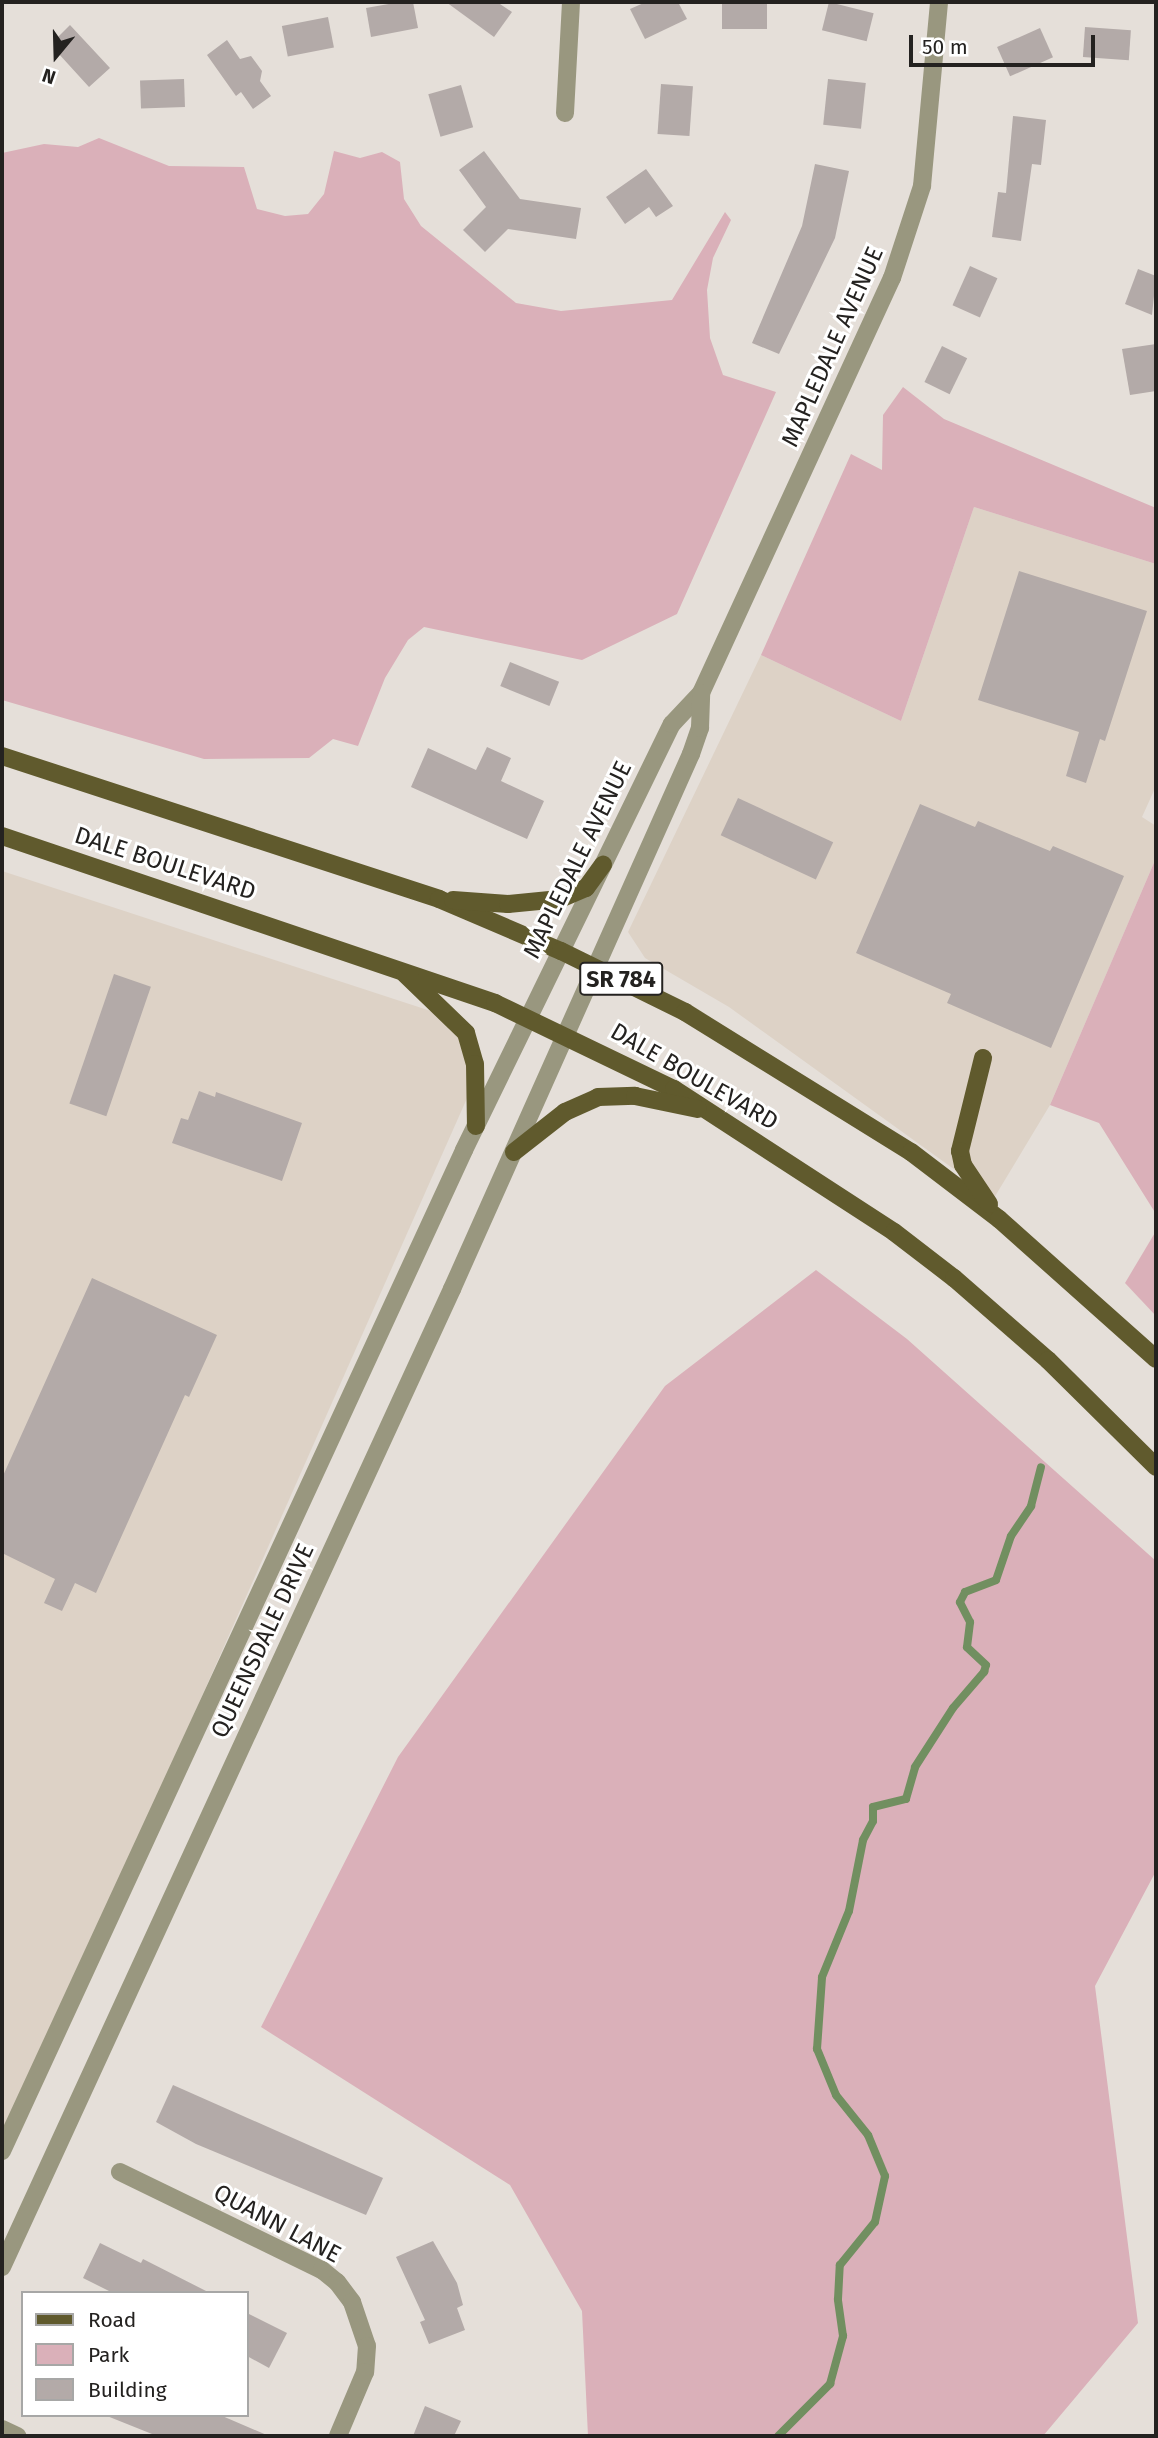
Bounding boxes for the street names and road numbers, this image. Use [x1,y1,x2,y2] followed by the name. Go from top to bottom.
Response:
[776,242,890,452] street label: MAPLEDALE AVENUE
[518,757,638,963] street label: MAPLEDALE AVENUE
[71,821,259,907] street label: DALE BOULEVARD
[579,960,663,998] road number: SR 784
[605,1017,783,1137] street label: DALE BOULEVARD
[205,1539,321,1743] street label: QUEENSDALE DRIVE
[208,2178,346,2270] street label: QUANN LANE

